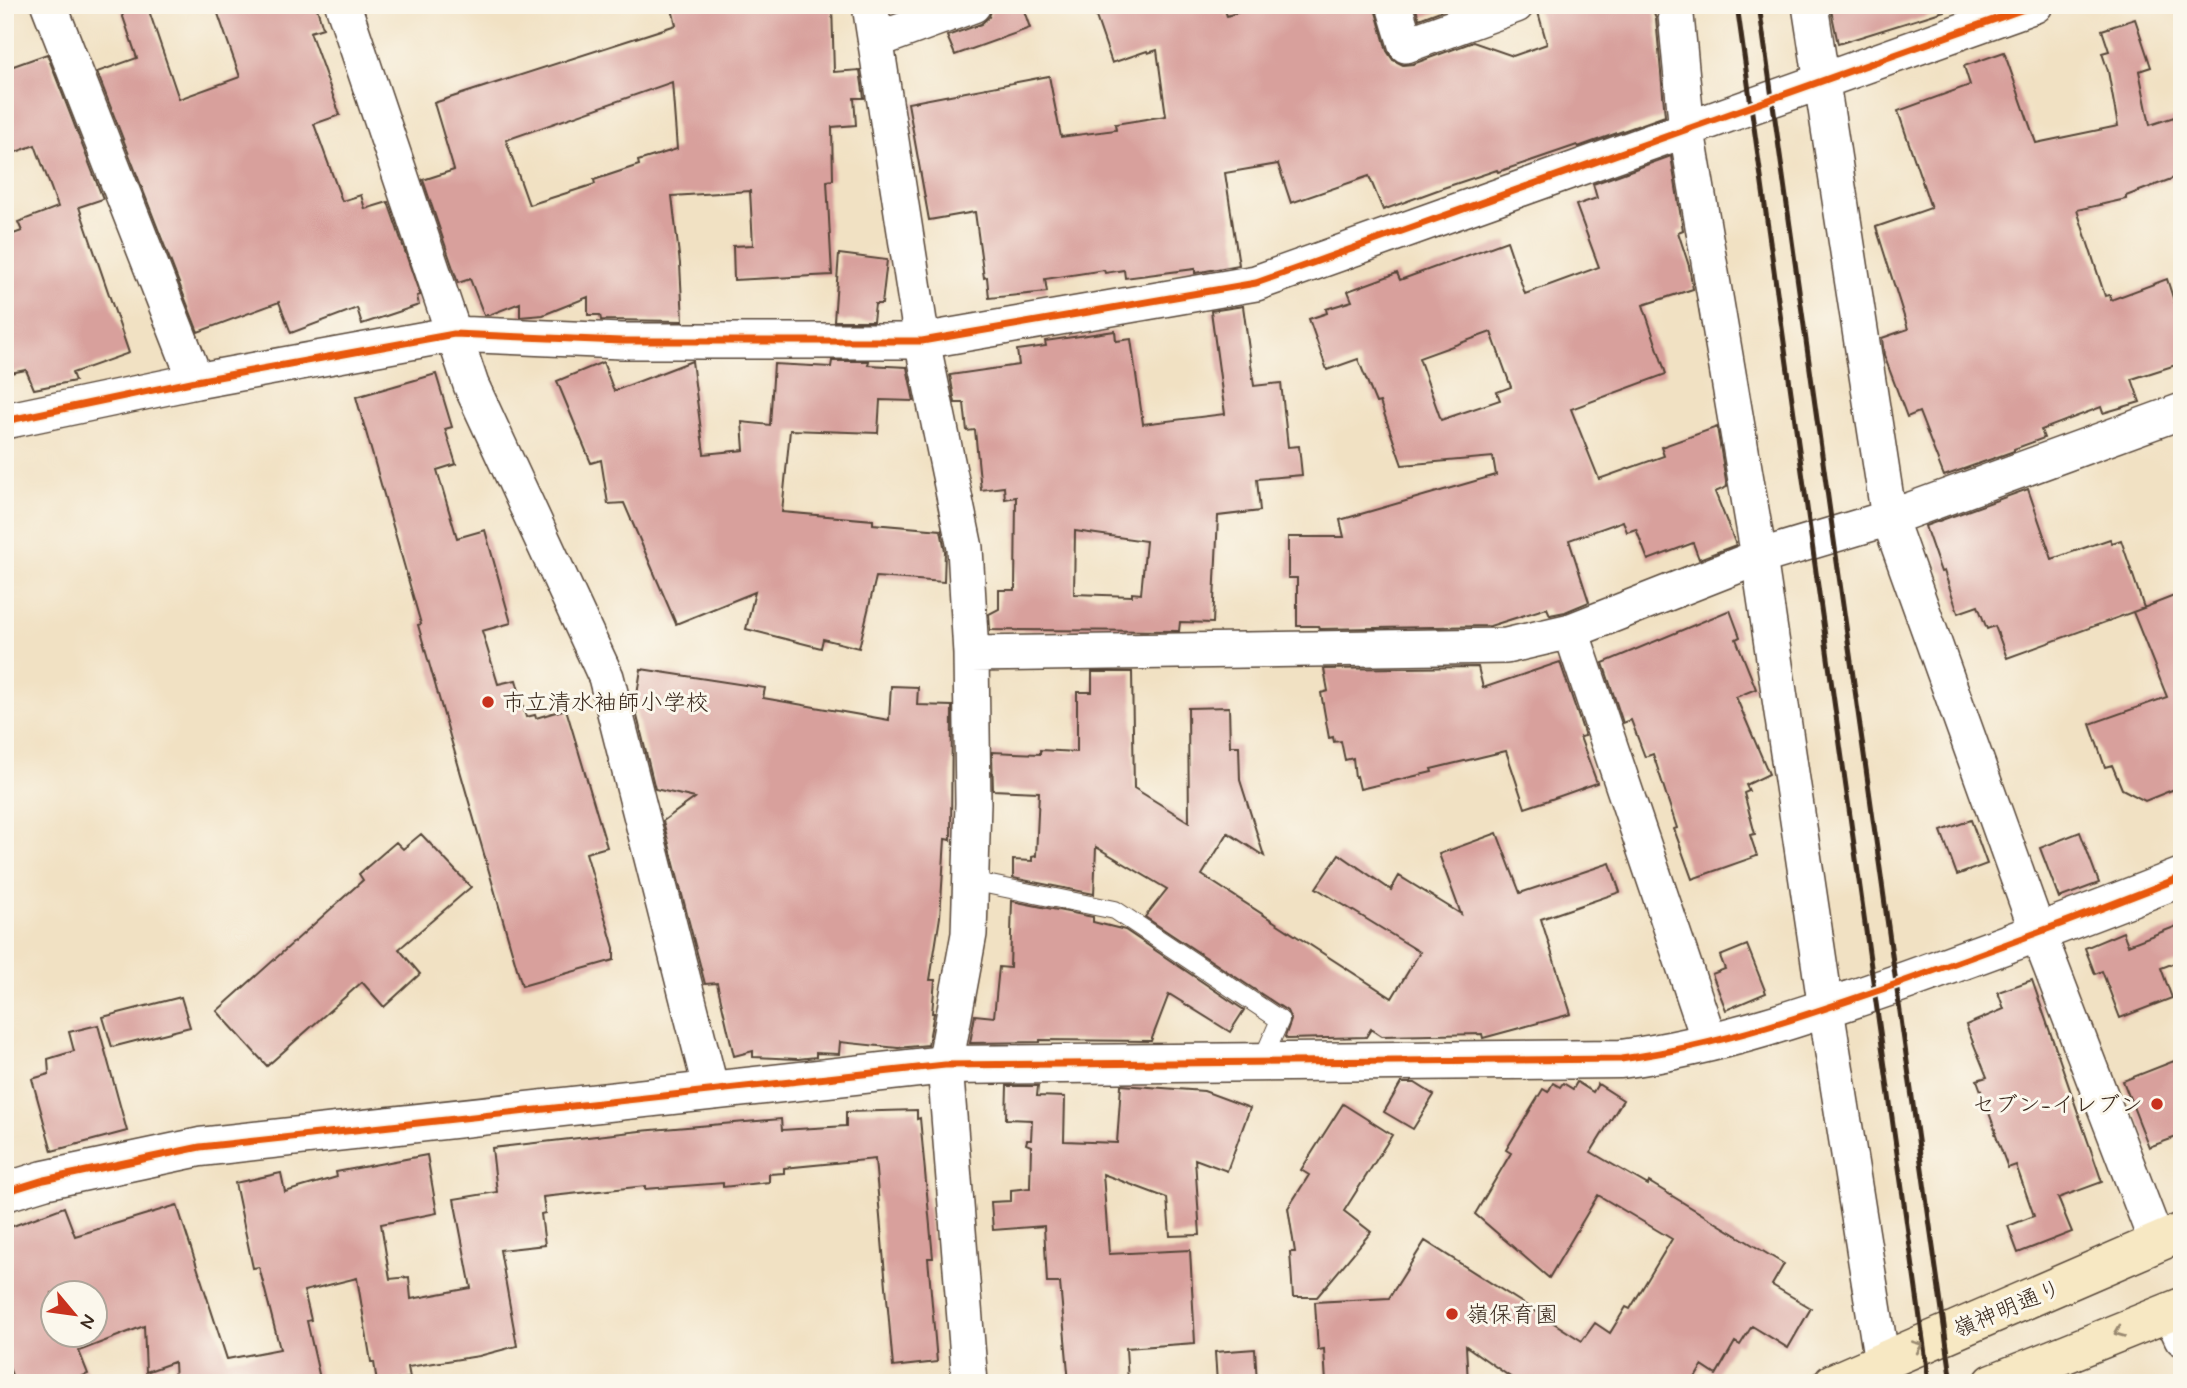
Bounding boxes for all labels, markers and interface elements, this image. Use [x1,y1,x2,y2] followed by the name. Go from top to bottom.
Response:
[502,689,709,719] place label: 市立清水袖師小学校
[480,694,496,710] marker: 市立清水袖師小学校
[1972,1091,2143,1121] place label: セブン-イレブン
[2149,1096,2165,1112] marker: セブン-イレブン
[1949,1274,2067,1346] street label: 嶺神明通り
[38,1280,108,1350] north arrow
[1466,1301,1558,1331] place label: 嶺保育園
[1444,1306,1460,1322] marker: 嶺保育園
[74,1310,102,1333] text: N
[2113,1324,2125,1338] one-way arrow
[1911,1340,1923,1354] one-way arrow

